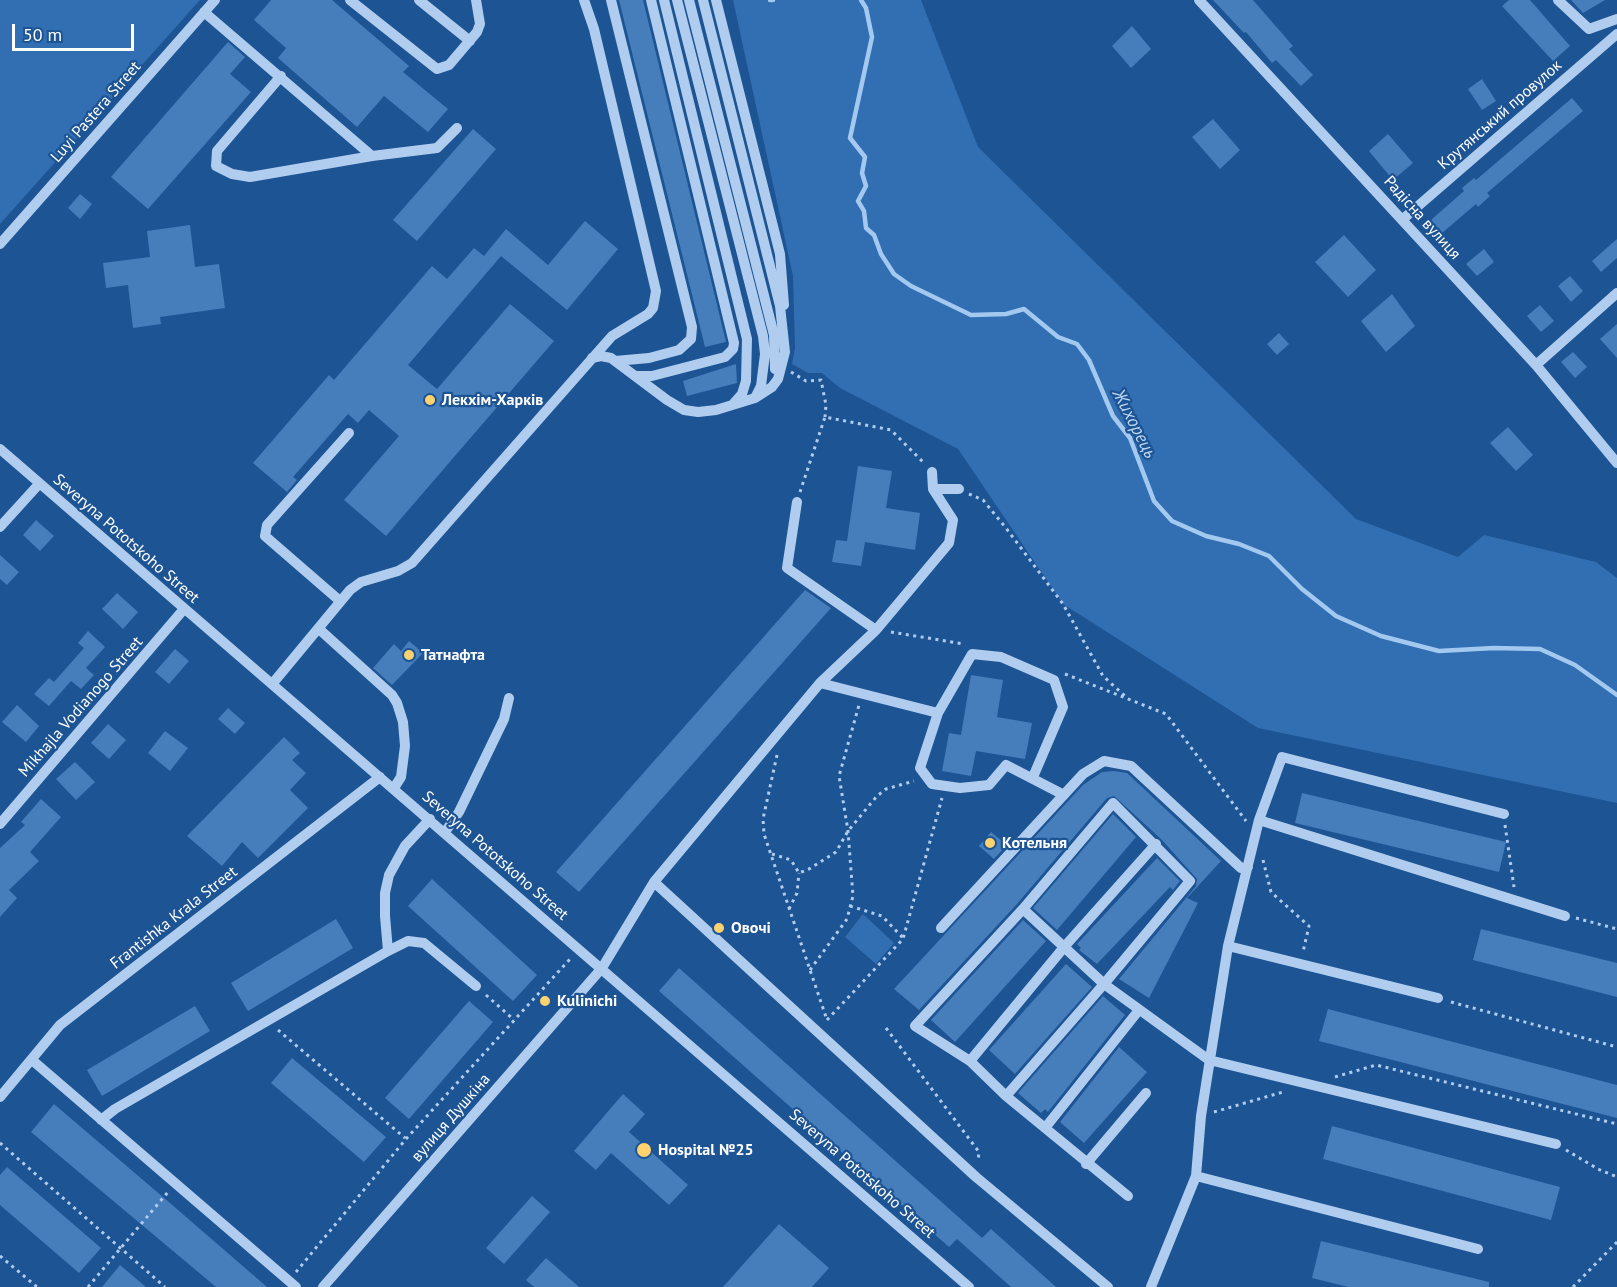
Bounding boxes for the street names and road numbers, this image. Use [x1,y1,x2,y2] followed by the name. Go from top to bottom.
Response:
[1434,56,1566,174] street label: Крутянський провулок
[47,58,145,166] street label: Luyi Pastera Street
[1379,172,1465,264] street label: Радісна вулиця
[49,470,203,608] street label: Severyna Pototskoho Street
[15,633,147,781] street label: Mikhajla Vodianogo Street
[418,787,572,925] street label: Severyna Pototskoho Street
[107,862,241,974] street label: Frantishka Krala Street
[407,1070,495,1166] street label: вулиця Душкіна
[785,1105,939,1243] street label: Severyna Pototskoho Street

